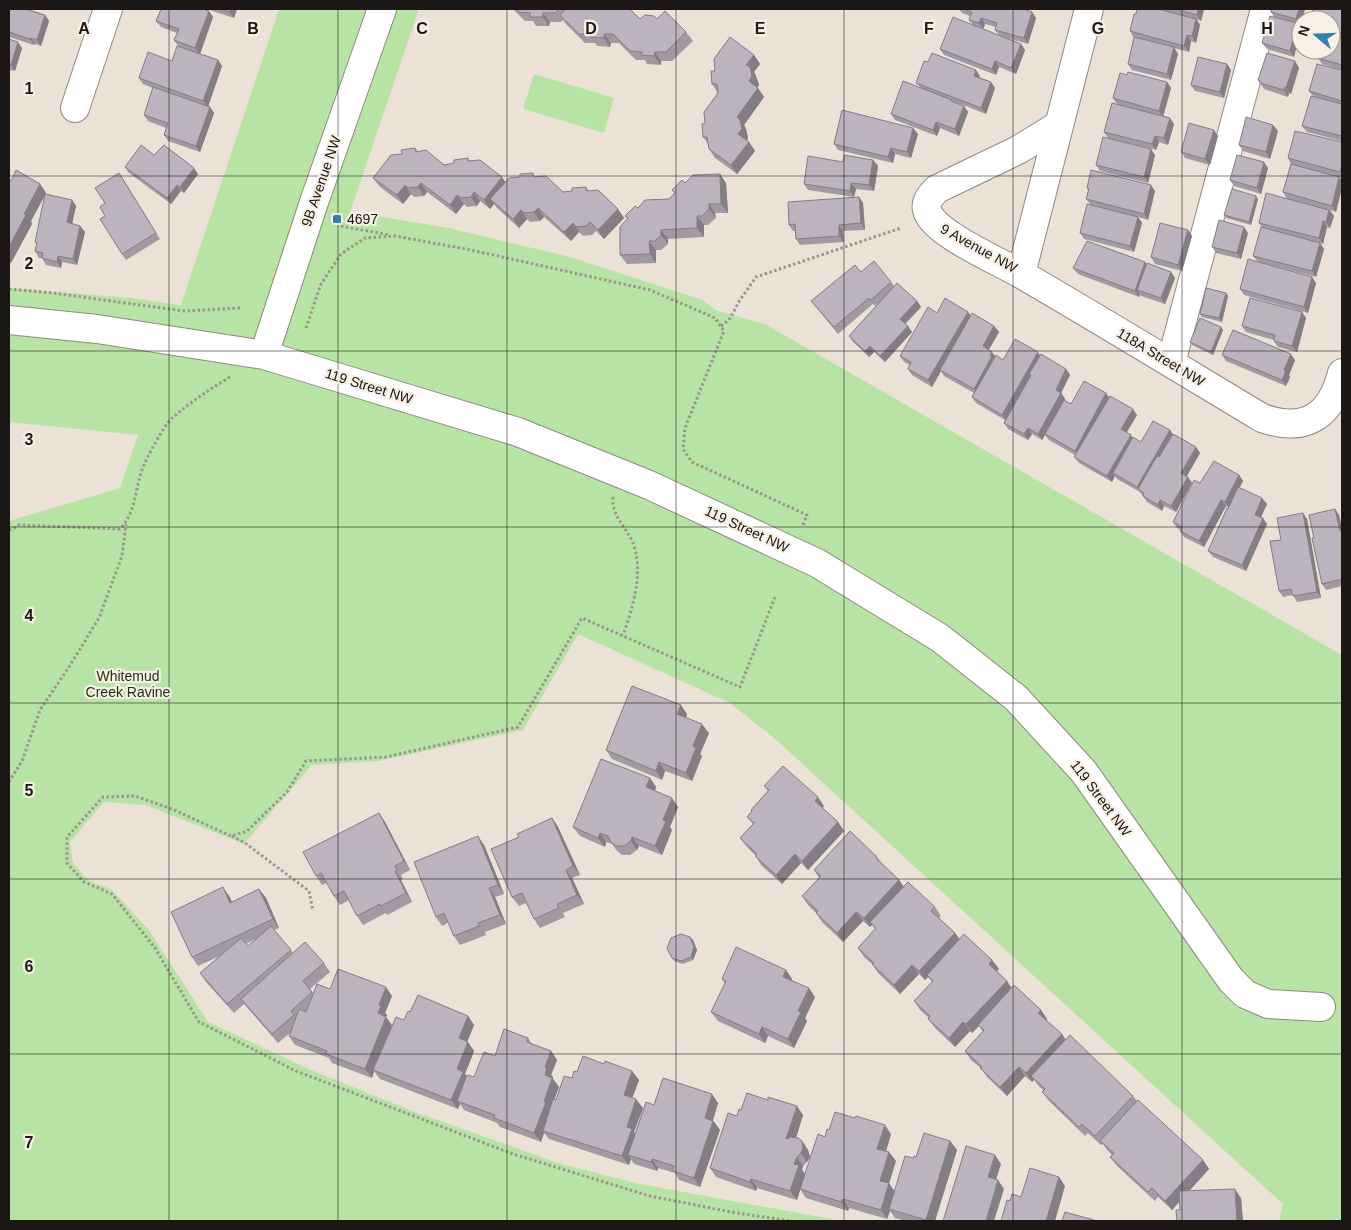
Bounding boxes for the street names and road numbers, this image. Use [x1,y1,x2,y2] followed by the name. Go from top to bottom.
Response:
[298,133,344,228] street label: 9B Avenue NW
[938,220,1021,276] street label: 9 Avenue NW
[1114,325,1208,390] street label: 118A Street NW
[323,365,415,407] street label: 119 Street NW
[702,503,792,556] street label: 119 Street NW
[1067,757,1135,840] street label: 119 Street NW

